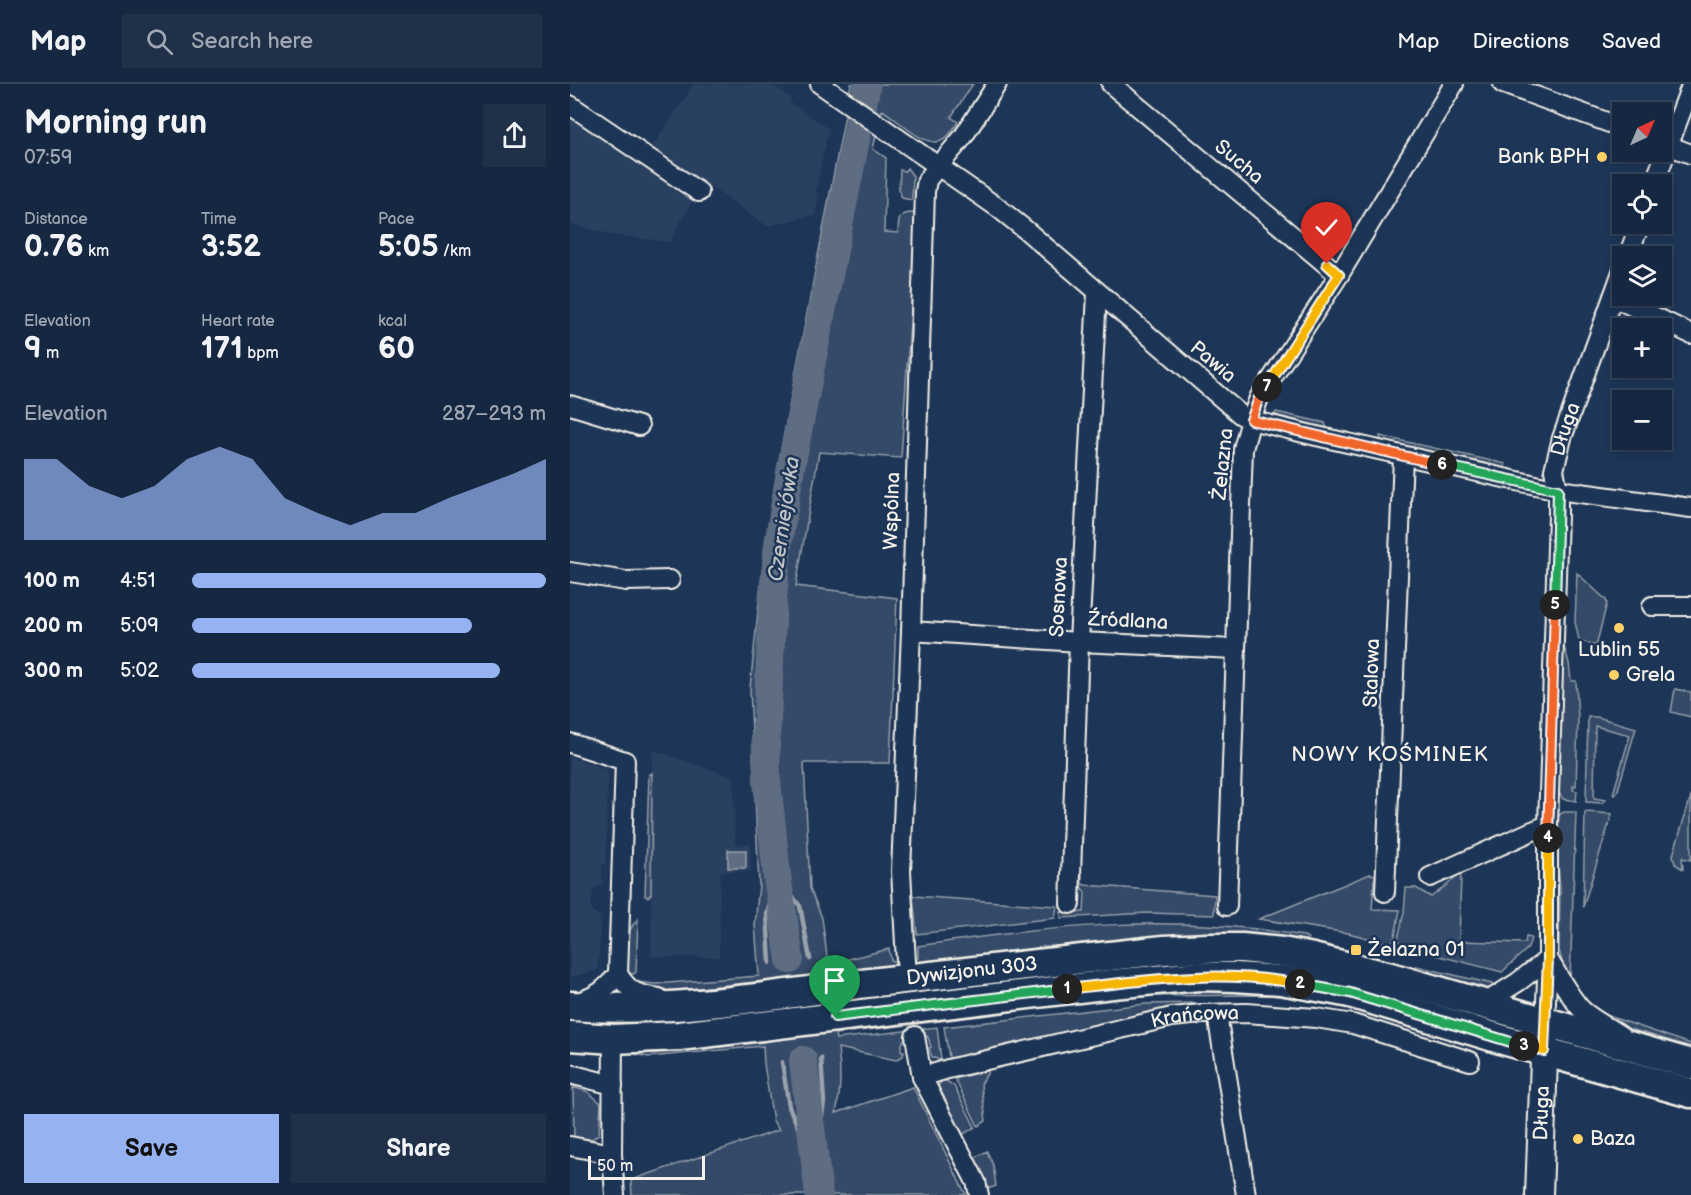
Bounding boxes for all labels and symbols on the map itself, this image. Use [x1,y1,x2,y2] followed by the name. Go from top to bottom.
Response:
[1612,102,1672,162] north arrow
[1210,135,1268,189] street label: Sucha
[1498,145,1590,169] place label: Bank BPH
[1595,150,1609,164] marker: Bank BPH
[1301,202,1352,264] pin
[1185,336,1241,388] street label: Pawia
[1252,372,1282,402] pin: 7
[1546,399,1586,458] street label: Długa
[1206,427,1239,502] street label: Żelazna
[1427,450,1457,480] pin: 6
[763,455,805,583] water label: Czerniejówka
[879,472,905,550] street label: Wspólna
[1045,556,1073,638] street label: Sosnowa
[1540,590,1570,620] pin: 5
[1086,606,1169,635] street label: Źródlana
[1612,621,1626,635] marker: Lublin 55
[1359,638,1385,708] street label: Stalowa
[1578,638,1660,662] place label: Lublin 55
[1626,663,1675,687] place label: Grela
[1607,668,1621,682] marker: Grela
[1291,742,1489,767] district label: NOWY KOŚMINEK
[1533,823,1563,853] pin: 4
[1367,937,1465,962] place label: Żelazna 01
[1349,943,1363,957] marker: Żelazna 01
[905,952,1039,990] street label: Dywizjonu 303
[809,955,860,1017] pin
[1285,969,1315,999] pin: 2
[1052,974,1082,1004] pin: 1
[1148,1001,1239,1034] street label: Krańcowa
[1509,1031,1539,1061] pin: 3
[1529,1085,1555,1141] street label: Długa
[1590,1127,1636,1151] place label: Baza
[1571,1132,1585,1146] marker: Baza
[588,1153,705,1180] scale bar

